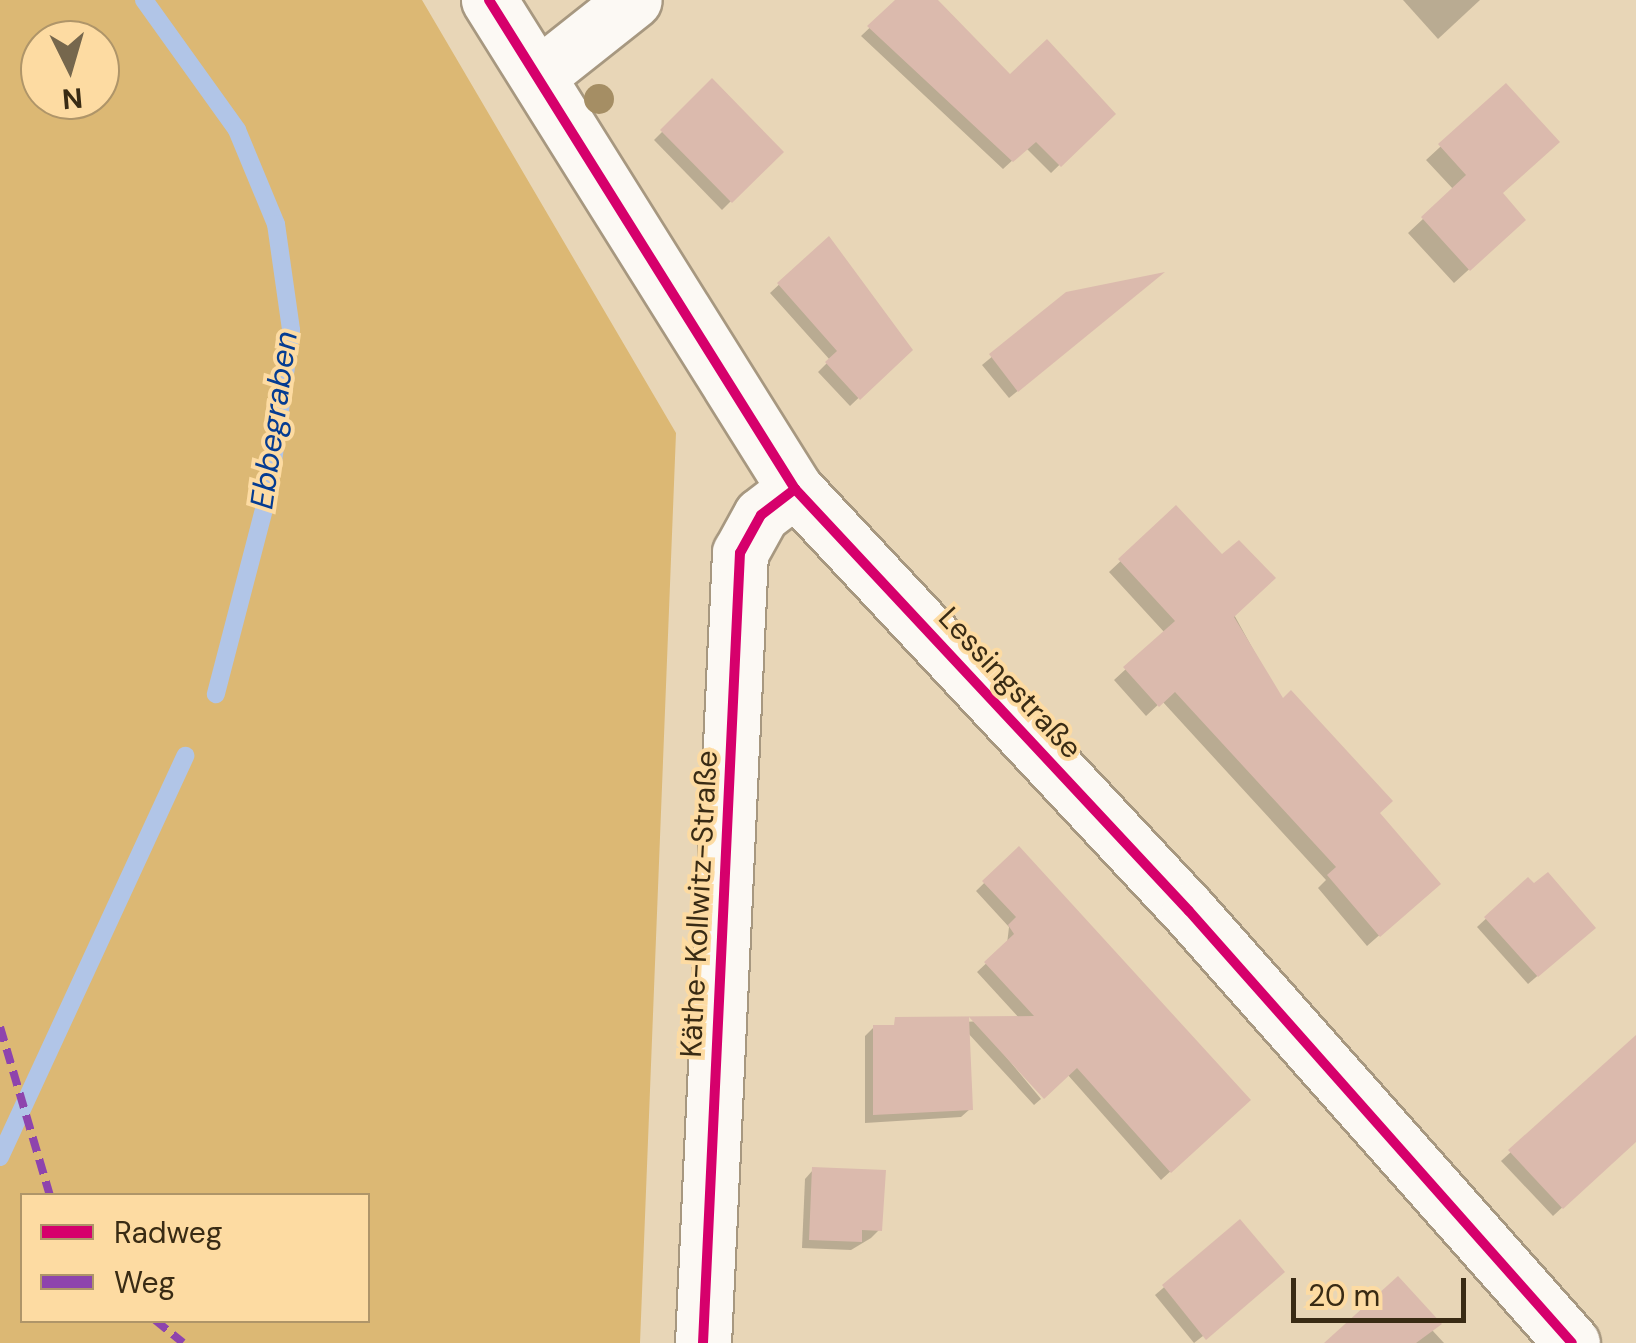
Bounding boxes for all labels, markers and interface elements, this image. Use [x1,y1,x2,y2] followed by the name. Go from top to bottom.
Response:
[20,20,120,120] north arrow
[61,79,84,118] text: N
[243,329,305,511] water label: Ebbegraben
[931,600,1089,766] street label: Lessingstraße
[673,749,725,1059] street label: Käthe-Kollwitz-Straße
[20,1193,370,1323] legend
[114,1213,223,1252] text: Radweg
[1296,1258,1471,1320] scale bar
[114,1263,175,1302] text: Weg
[1308,1276,1380,1315] text: 20 m

